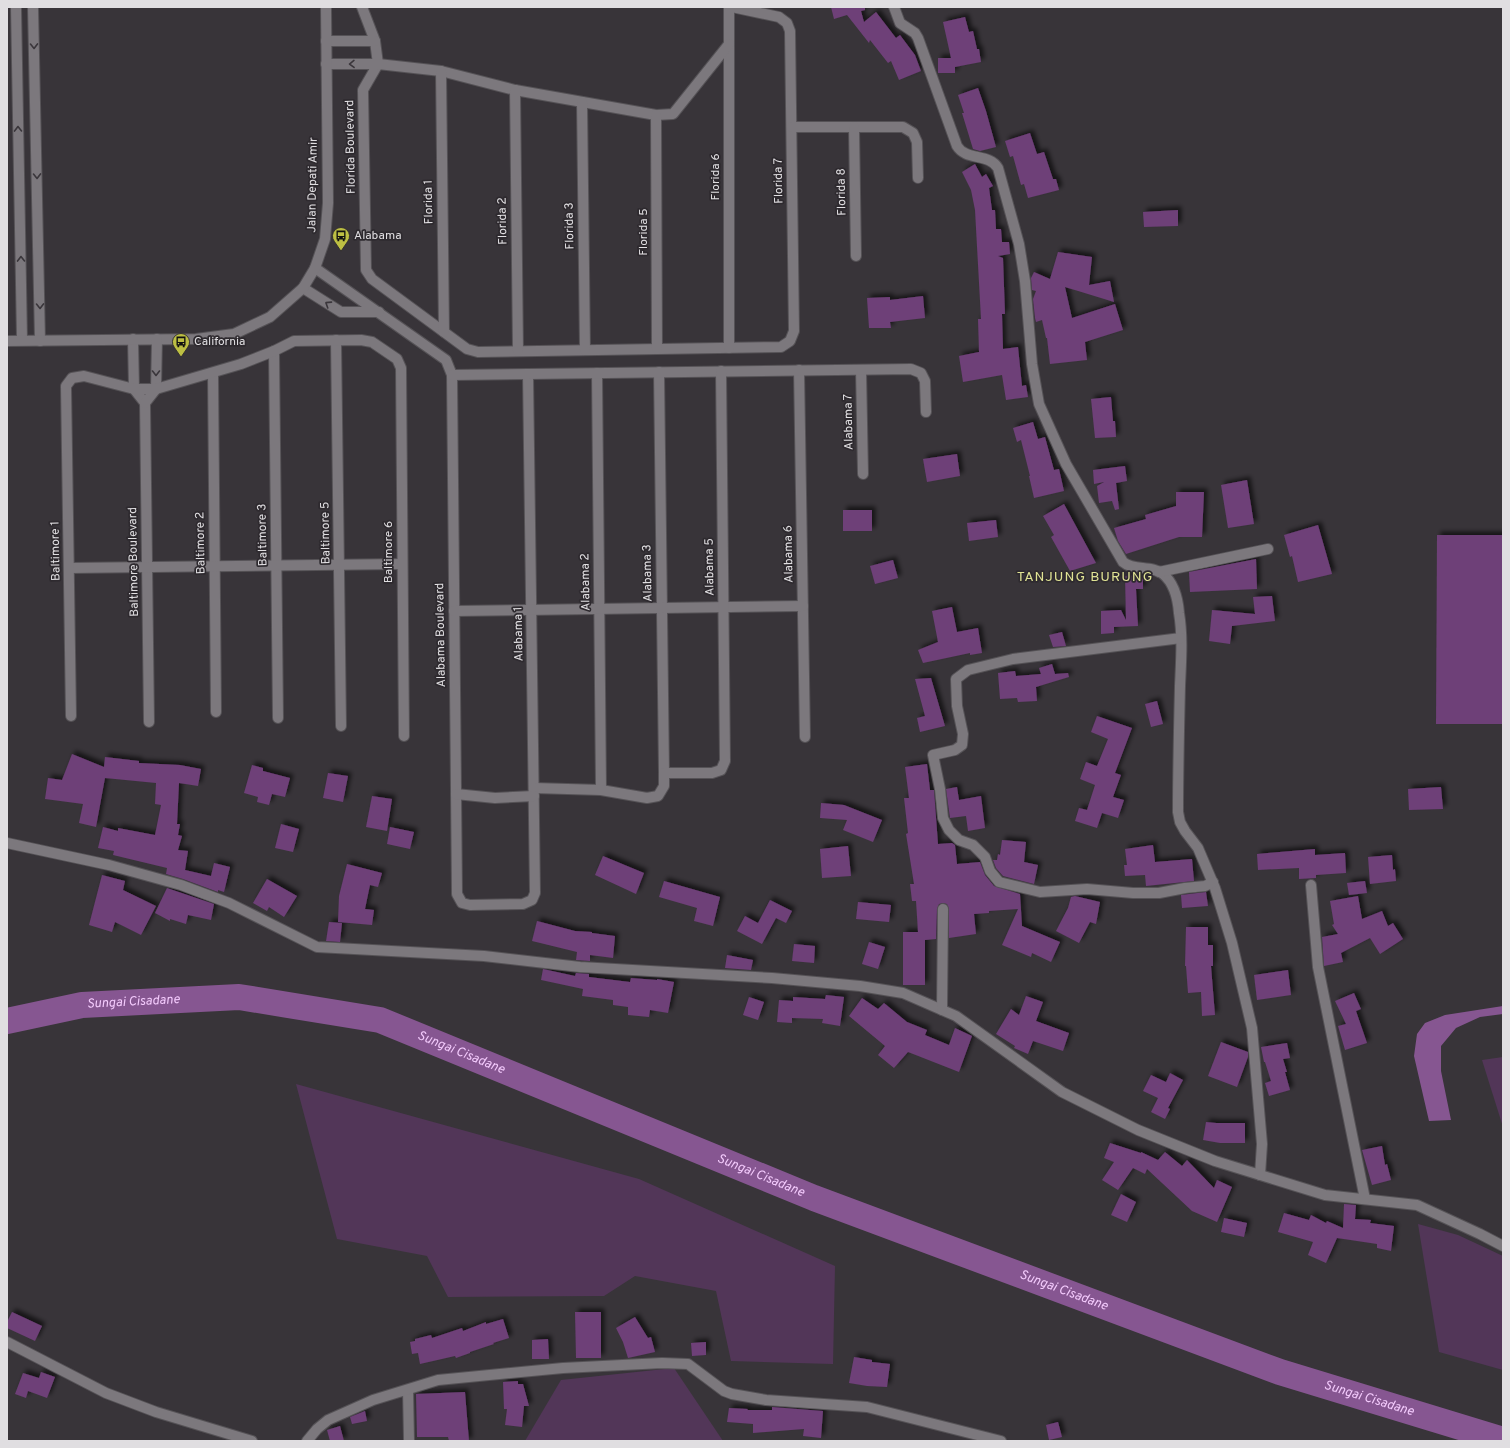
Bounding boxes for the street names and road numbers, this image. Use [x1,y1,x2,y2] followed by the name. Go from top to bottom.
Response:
[342,100,360,194] street label: Florida Boulevard
[304,137,322,233] street label: Jalan Depati Amir
[708,153,724,201] street label: Florida 6
[771,158,787,204] street label: Florida 7
[834,168,850,216] street label: Florida 8
[421,180,437,224] street label: Florida 1
[495,197,511,245] street label: Florida 2
[562,202,578,250] street label: Florida 3
[636,208,652,256] street label: Florida 5
[841,394,857,450] street label: Alabama 7
[317,501,335,565] street label: Baltimore 5
[254,504,272,566] street label: Baltimore 3
[125,507,143,617] street label: Baltimore Boulevard
[192,511,210,575] street label: Baltimore 2
[47,521,65,581] street label: Baltimore 1
[381,521,397,583] street label: Baltimore 6
[780,525,798,583] street label: Alabama 6
[701,538,719,596] street label: Alabama 5
[639,544,657,602] street label: Alabama 3
[577,553,595,611] street label: Alabama 2
[432,583,450,687] street label: Alabama Boulevard
[511,606,527,662] street label: Alabama 1

